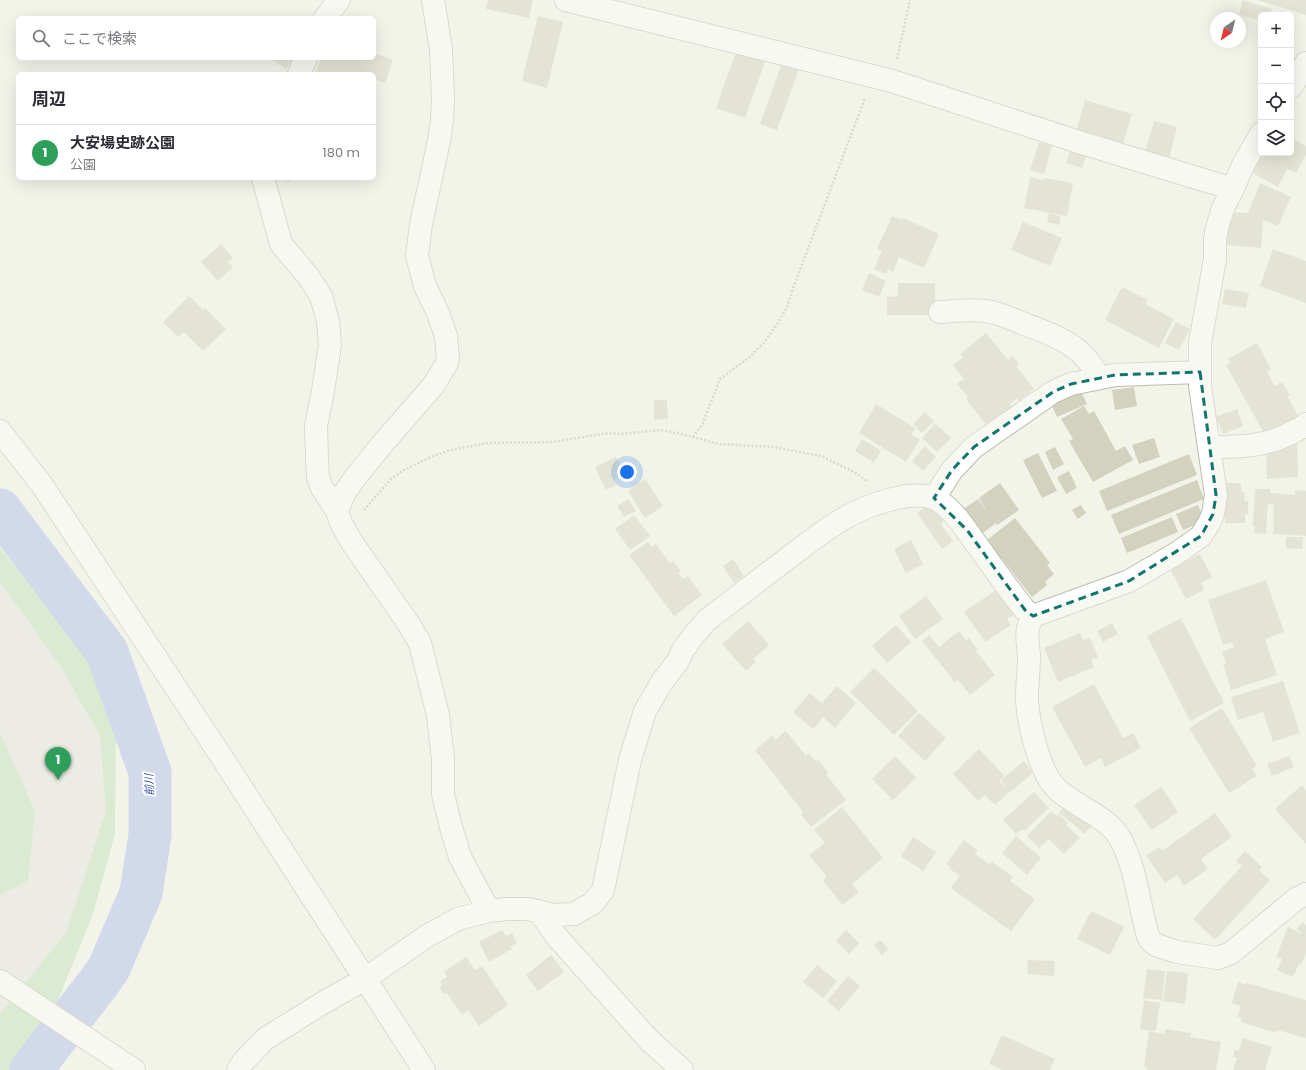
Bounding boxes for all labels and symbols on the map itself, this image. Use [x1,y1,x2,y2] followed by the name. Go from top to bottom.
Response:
[1210,12,1246,48] north arrow
[617,462,637,482] your location
[45,747,71,780] pin: 1
[141,773,157,796] water label: 前川

